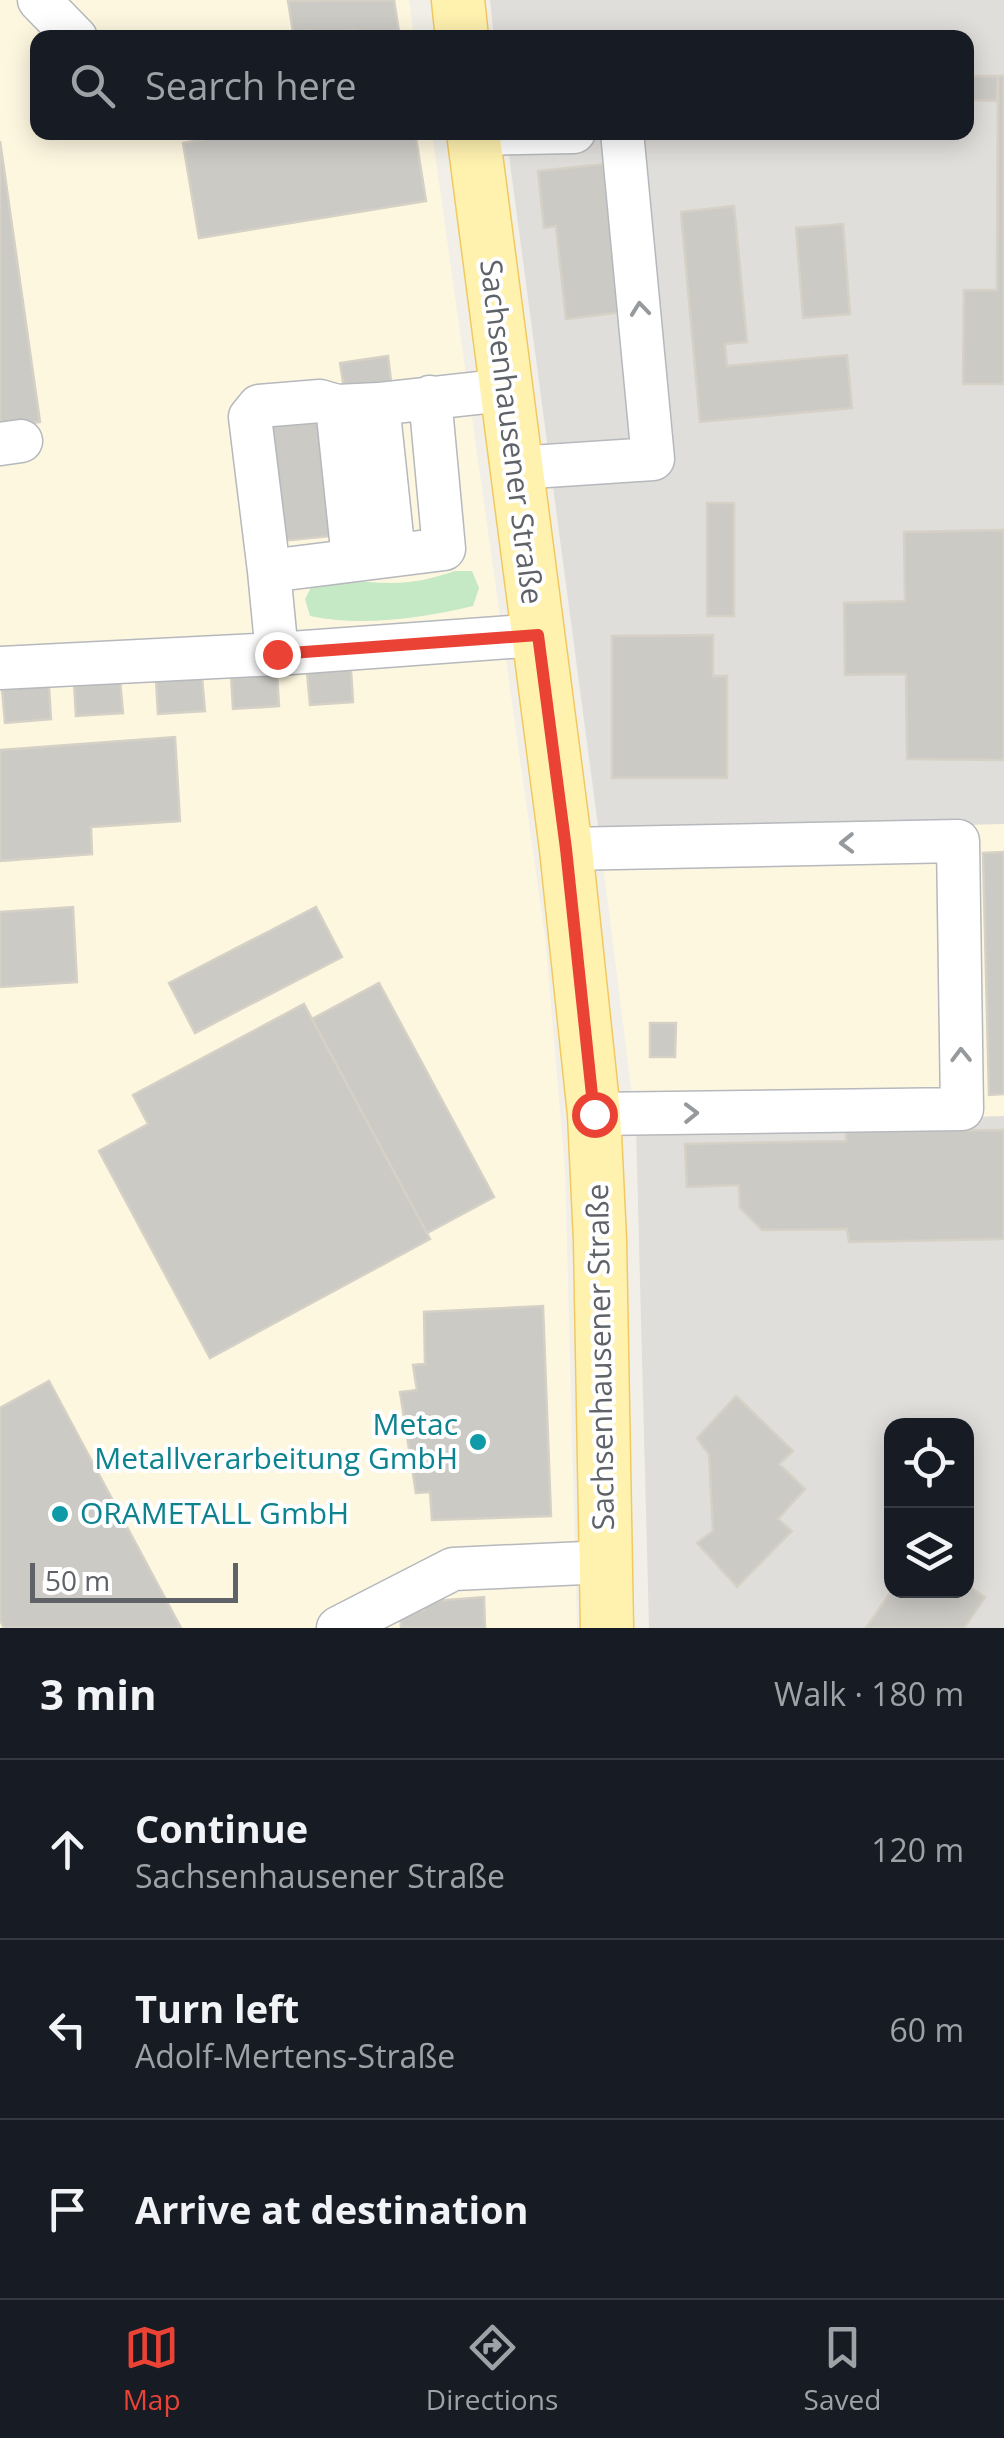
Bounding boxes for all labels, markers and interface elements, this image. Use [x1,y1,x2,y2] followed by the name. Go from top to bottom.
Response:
[30,30,974,140] search box
[65,58,120,113] icon: search
[145,59,357,111] text: Search here
[471,257,554,606] street label: Sachsenhausener Straße
[630,301,651,317] one-way arrow
[255,632,301,678] route end
[838,833,854,854] one-way arrow
[950,1046,972,1062] one-way arrow
[572,1092,618,1138] route start
[684,1102,700,1124] one-way arrow
[576,1183,623,1531] street label: Sachsenhausener Straße
[94,1403,458,1478] place label: Metac Metallverarbeitung GmbH
[884,1418,974,1598] map controls
[884,1418,974,1508] button: locate
[467,1431,489,1453] marker: Metac Metallverarbeitung GmbH
[80,1492,349,1533] place label: ORAMETALL GmbH
[49,1503,71,1525] marker: ORAMETALL GmbH
[884,1508,974,1598] button: layers
[30,1558,238,1602] scale bar
[45,1561,110,1599] text: 50 m
[40,1665,157,1722] text: 3 min
[774,1672,964,1715] text: Walk · 180 m
[135,1802,308,1854] text: Continue
[40,1822,95,1877] icon: ahead
[871,1828,964,1871] text: 120 m
[135,1854,505,1897] text: Sachsenhausener Straße
[135,1982,299,2034] text: Turn left
[40,2002,95,2057] icon: left
[889,2008,964,2051] text: 60 m
[135,2034,455,2077] text: Adolf-Mertens-Straße
[40,2182,95,2237] icon: arrive
[135,2183,529,2235] text: Arrive at destination
[123,2320,181,2418] tab: Map
[426,2320,558,2418] tab: Directions
[804,2320,881,2418] tab: Saved

